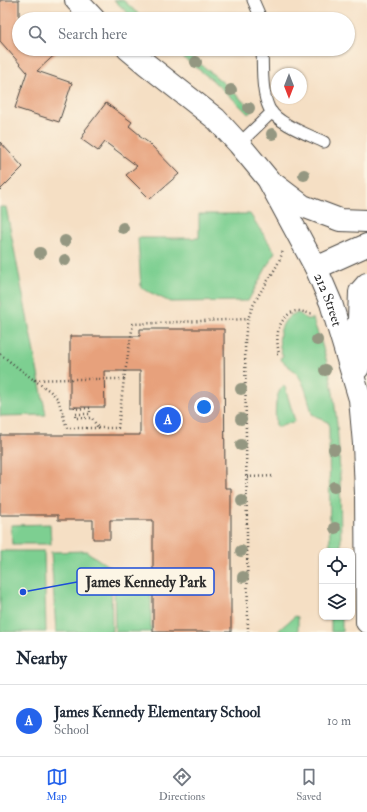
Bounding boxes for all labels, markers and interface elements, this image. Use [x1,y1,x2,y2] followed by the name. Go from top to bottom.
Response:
[12,12,355,56] search box
[26,23,48,45] icon: search
[58,25,127,44] text: Search here
[271,68,307,104] north arrow
[310,270,346,329] street label: 212 Street
[194,397,214,417] your location
[155,405,181,435] pin: A
[319,548,355,620] map controls
[319,548,355,584] button: locate
[77,568,214,595] callout: James Kennedy Park
[85,573,207,593] text: James Kennedy Park
[319,584,355,620] button: layers
[16,648,67,669] text: Nearby
[54,703,261,722] text: James Kennedy Elementary School
[25,713,33,729] text: A
[327,713,351,729] text: 10 m
[54,722,89,738] text: School
[46,766,68,803] tab: Map
[159,766,205,803] tab: Directions
[296,766,321,803] tab: Saved

